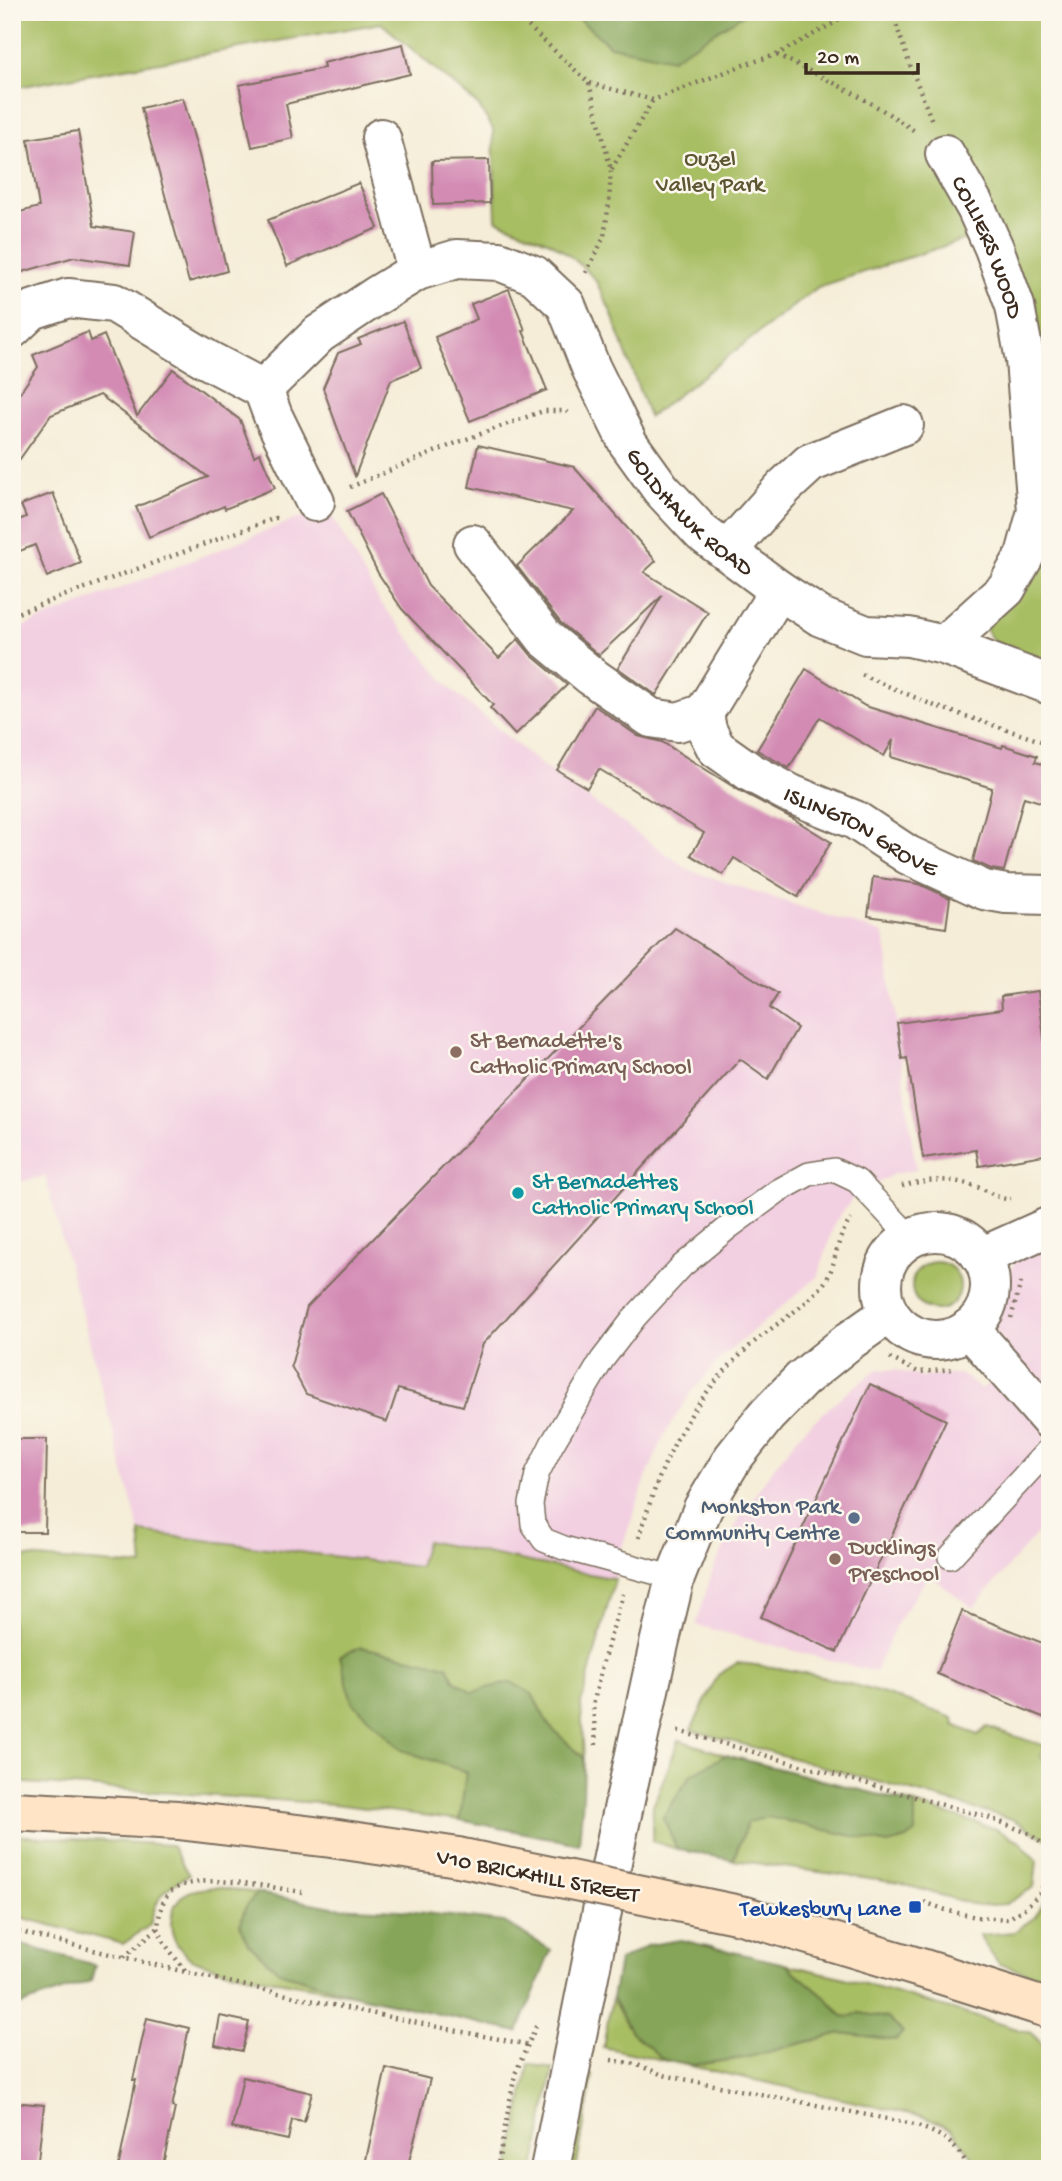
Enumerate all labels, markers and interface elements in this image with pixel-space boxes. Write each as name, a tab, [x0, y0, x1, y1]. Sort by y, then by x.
scale bar	[806, 32, 918, 76]
text: 20 m	[817, 47, 859, 72]
park label: Ouzel Valley Park	[655, 147, 767, 200]
street label: COLLIERS WOOD	[943, 172, 1027, 322]
street label: GOLDHAWK ROAD	[619, 444, 758, 584]
street label: ISLINGTON GROVE	[778, 782, 943, 885]
place label: St Bernadette's Catholic Primary School	[470, 1029, 692, 1082]
marker: St Bernadette's Catholic Primary School	[448, 1044, 464, 1060]
place label: St Bernadettes Catholic Primary School	[532, 1170, 754, 1223]
marker: St Bernadettes Catholic Primary School	[510, 1185, 526, 1201]
place label: Monkston Park Community Centre	[665, 1495, 843, 1548]
marker: Monkston Park Community Centre	[846, 1510, 862, 1526]
place label: Ducklings Preschool	[847, 1536, 939, 1589]
marker: Ducklings Preschool	[827, 1551, 843, 1567]
street label: V10 BRICKHILL STREET	[433, 1844, 642, 1910]
place label: Tewkesbury Lane	[738, 1897, 902, 1924]
marker: Tewkesbury Lane	[907, 1899, 923, 1915]

